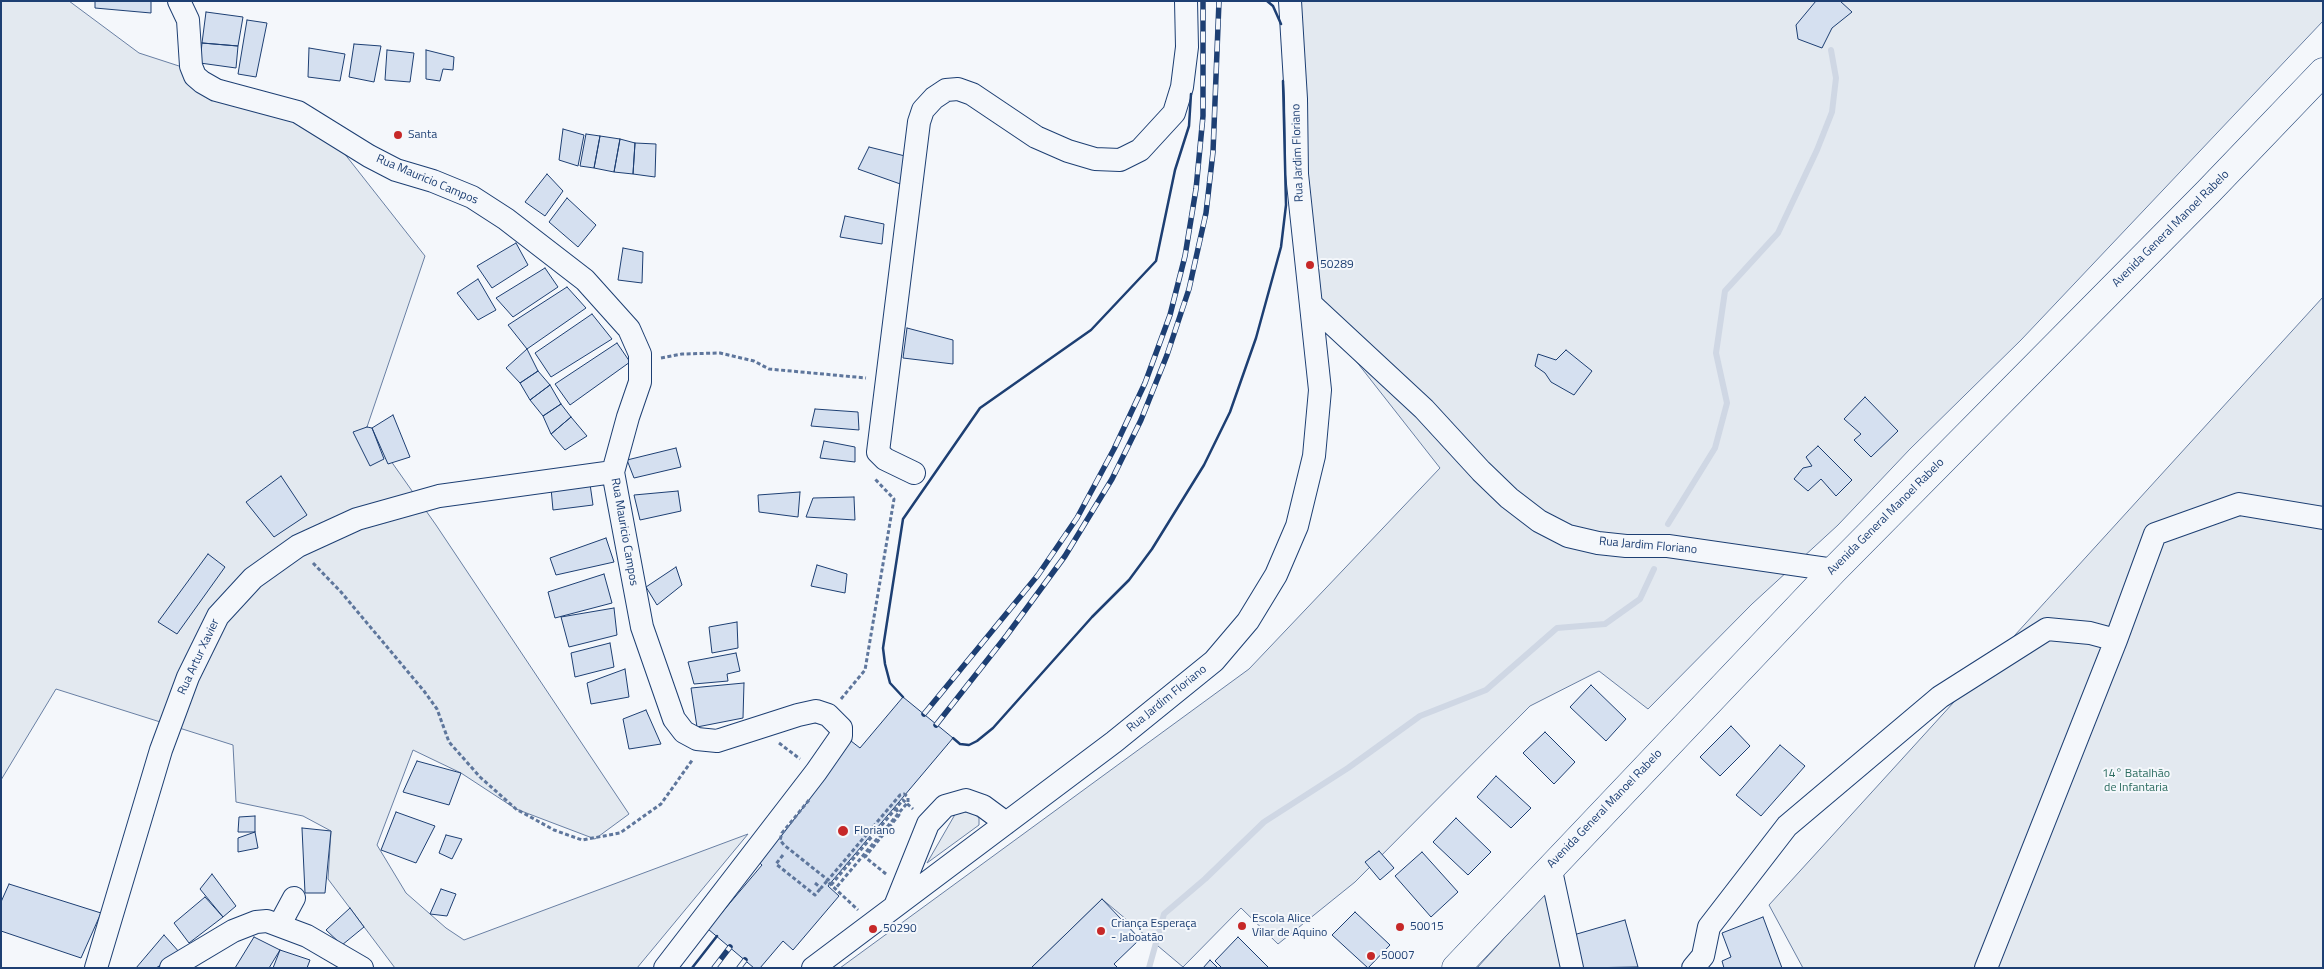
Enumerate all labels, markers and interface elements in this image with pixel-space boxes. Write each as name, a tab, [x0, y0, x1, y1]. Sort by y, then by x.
street label: Rua Jardim Floriano	[1289, 104, 1307, 202]
place label: Santa	[408, 128, 437, 142]
marker: Santa	[392, 129, 404, 141]
street label: Rua Mauricio Campos	[374, 152, 480, 208]
street label: Avenida General Manoel Rabelo	[2110, 168, 2232, 290]
place label: 50289	[1320, 258, 1354, 272]
marker: 50289	[1304, 259, 1316, 271]
street label: Avenida General Manoel Rabelo	[1825, 456, 1947, 578]
street label: Rua Mauricio Campos	[607, 477, 641, 587]
street label: Rua Jardim Floriano	[1598, 535, 1698, 557]
street label: Rua Artur Xavier	[175, 617, 223, 697]
street label: Rua Jardim Floriano	[1124, 662, 1210, 736]
street label: Avenida General Manoel Rabelo	[1544, 747, 1666, 871]
park label: 14° Batalhão de Infantaria	[2102, 767, 2170, 795]
marker: Floriano	[836, 824, 850, 838]
place label: Floriano	[854, 824, 895, 838]
place label: Escola Alice Vilar de Aquino	[1252, 912, 1327, 940]
place label: Criança Esperaça - Jaboatão	[1111, 917, 1197, 945]
marker: Escola Alice Vilar de Aquino	[1236, 920, 1248, 932]
place label: 50015	[1410, 920, 1444, 934]
marker: 50015	[1394, 921, 1406, 933]
place label: 50290	[883, 922, 917, 936]
marker: 50290	[867, 923, 879, 935]
marker: Criança Esperaça - Jaboatão	[1095, 925, 1107, 937]
place label: 50007	[1381, 949, 1415, 963]
marker: 50007	[1365, 950, 1377, 962]

